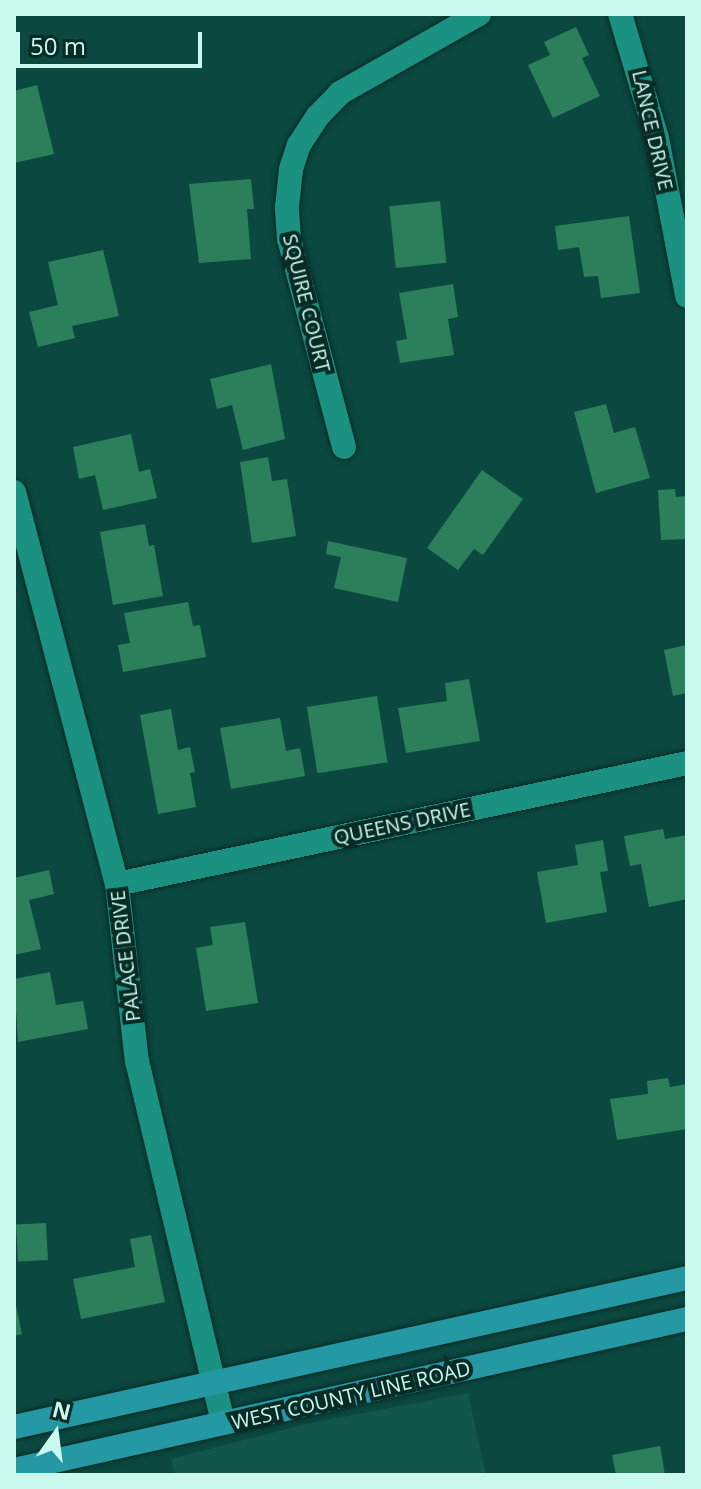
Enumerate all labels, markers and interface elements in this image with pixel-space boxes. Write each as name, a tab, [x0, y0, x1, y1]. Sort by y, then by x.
scale bar	[20, 16, 206, 66]
text: 50 m	[30, 29, 86, 62]
street label: LANCE DRIVE	[628, 68, 678, 192]
street label: SQUIRE COURT	[278, 231, 336, 375]
street label: QUEENS DRIVE	[331, 797, 473, 849]
street label: PALACE DRIVE	[105, 889, 145, 1023]
street label: WEST COUNTY LINE ROAD	[229, 1356, 473, 1434]
north arrow	[16, 1393, 96, 1473]
text: N	[49, 1393, 74, 1426]

